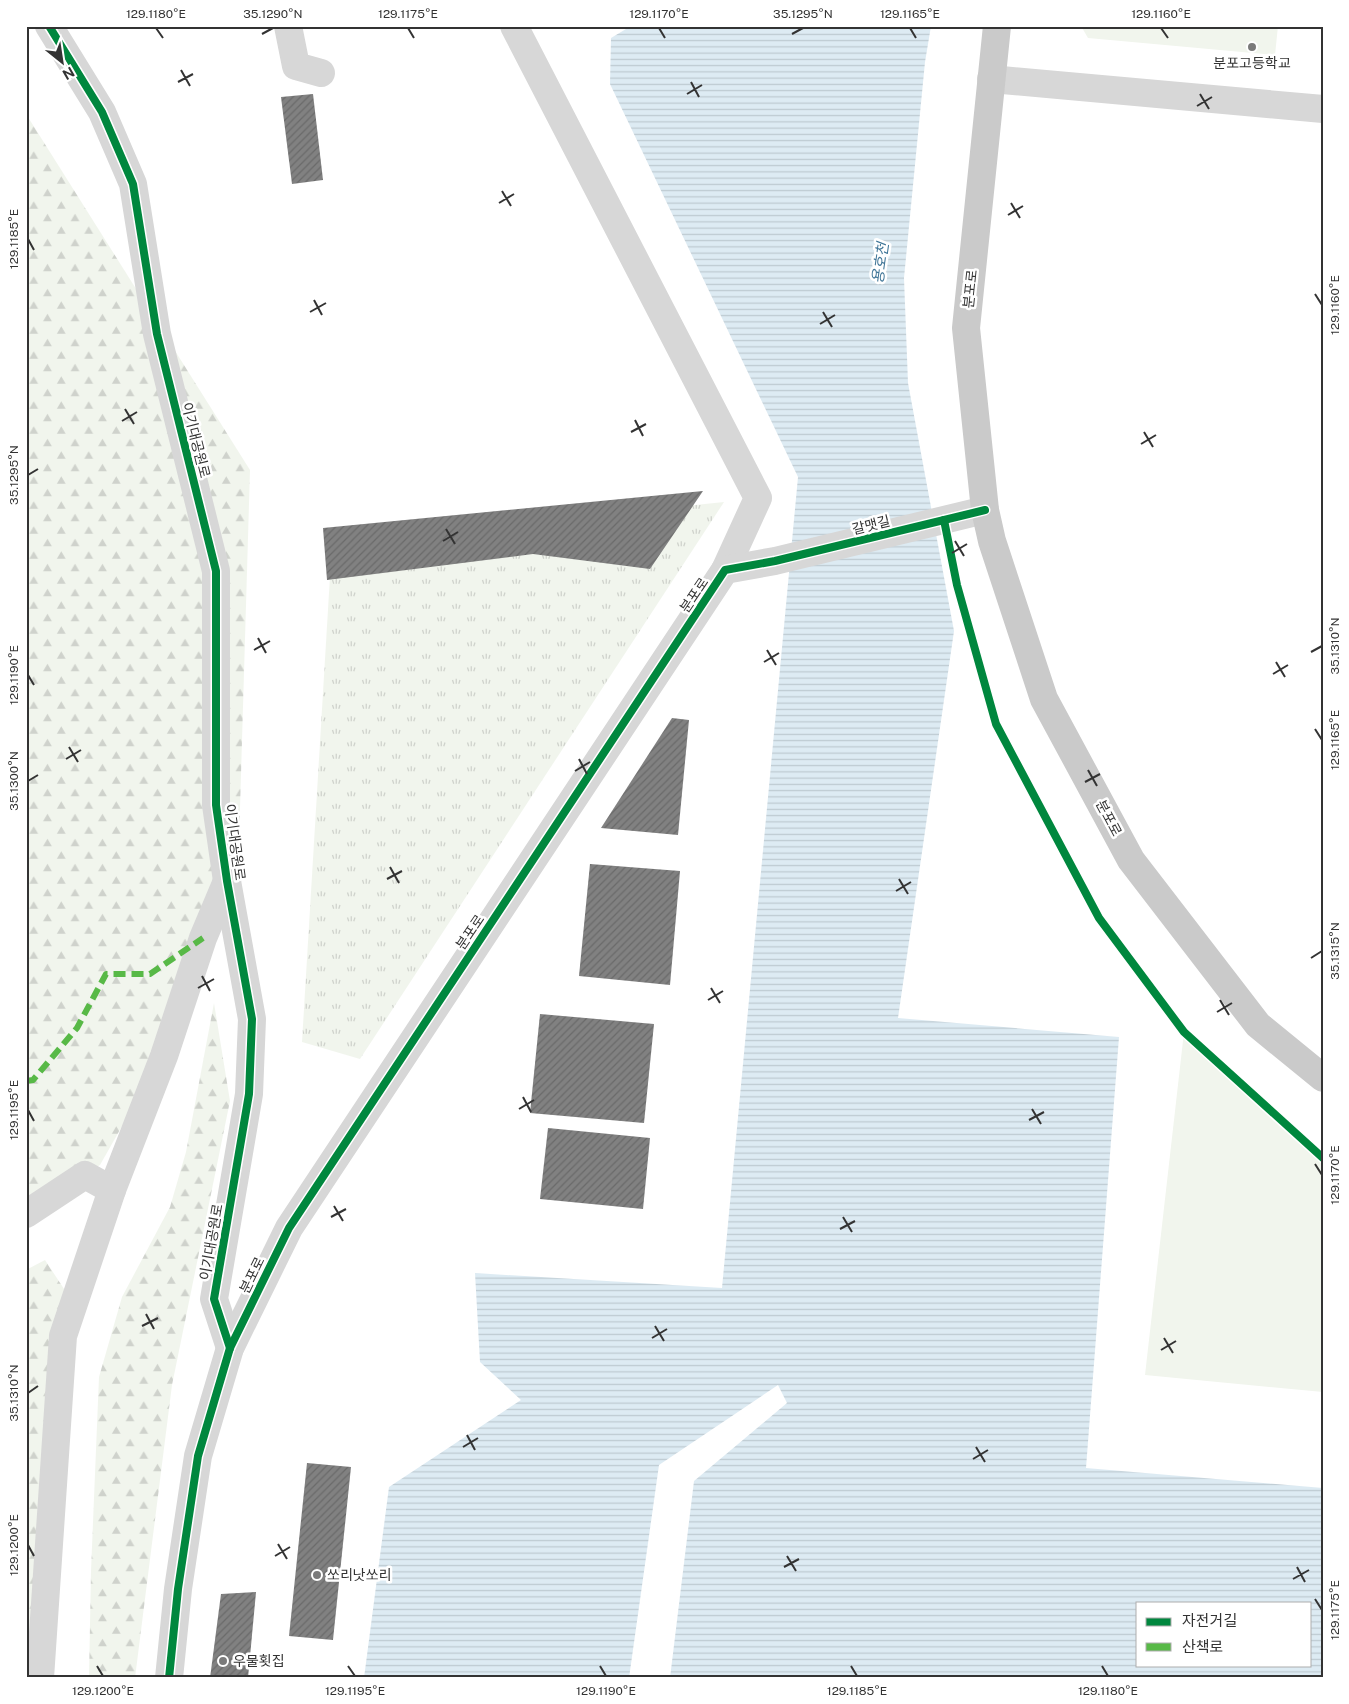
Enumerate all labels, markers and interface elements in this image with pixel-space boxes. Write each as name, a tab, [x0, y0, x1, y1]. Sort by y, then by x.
text: 129.1180°E	[126, 7, 186, 21]
text: 35.1290°N	[243, 7, 303, 21]
text: 129.1175°E	[378, 7, 438, 21]
text: 129.1170°E	[629, 7, 689, 21]
text: 35.1295°N	[773, 7, 833, 21]
text: 129.1165°E	[880, 7, 940, 21]
text: 129.1160°E	[1131, 7, 1191, 21]
north arrow	[38, 38, 88, 88]
marker: 분포고등학교	[1246, 41, 1258, 53]
place label: 분포고등학교	[1213, 55, 1291, 71]
text: N	[60, 64, 77, 83]
text: 129.1185°E	[7, 209, 21, 269]
water label: 용호천	[869, 239, 892, 285]
street label: 분포로	[960, 269, 980, 309]
text: 129.1160°E	[1328, 275, 1342, 335]
street label: 이기대공원로	[179, 401, 213, 480]
text: 35.1295°N	[7, 445, 21, 505]
street label: 갈맷길	[850, 513, 892, 537]
street label: 분포로	[677, 574, 712, 615]
text: 35.1310°N	[1328, 617, 1342, 675]
text: 129.1190°E	[7, 645, 21, 705]
text: 129.1165°E	[1328, 710, 1342, 770]
text: 35.1300°N	[7, 751, 21, 811]
street label: 분포로	[1093, 797, 1125, 839]
street label: 이기대공원로	[222, 803, 248, 881]
street label: 분포로	[453, 911, 488, 952]
text: 35.1315°N	[1328, 922, 1342, 980]
text: 129.1195°E	[7, 1080, 21, 1140]
text: 129.1170°E	[1328, 1145, 1342, 1205]
street label: 이기대공원로	[196, 1202, 226, 1281]
street label: 분포로	[236, 1254, 268, 1296]
text: 35.1310°N	[7, 1364, 21, 1422]
text: 129.1200°E	[7, 1514, 21, 1576]
place label: 쏘리낫쏘리	[327, 1567, 391, 1583]
marker: 쏘리낫쏘리	[311, 1569, 323, 1581]
text: 129.1175°E	[1328, 1580, 1342, 1640]
legend	[1136, 1602, 1312, 1666]
text: 자전거길	[1182, 1612, 1237, 1629]
text: 산책로	[1182, 1638, 1223, 1655]
place label: 우물횟집	[233, 1653, 285, 1669]
marker: 우물횟집	[217, 1655, 229, 1667]
text: 129.1200°E	[72, 1684, 134, 1698]
text: 129.1195°E	[325, 1684, 385, 1698]
text: 129.1190°E	[576, 1684, 636, 1698]
text: 129.1185°E	[827, 1684, 887, 1698]
text: 129.1180°E	[1078, 1684, 1138, 1698]

